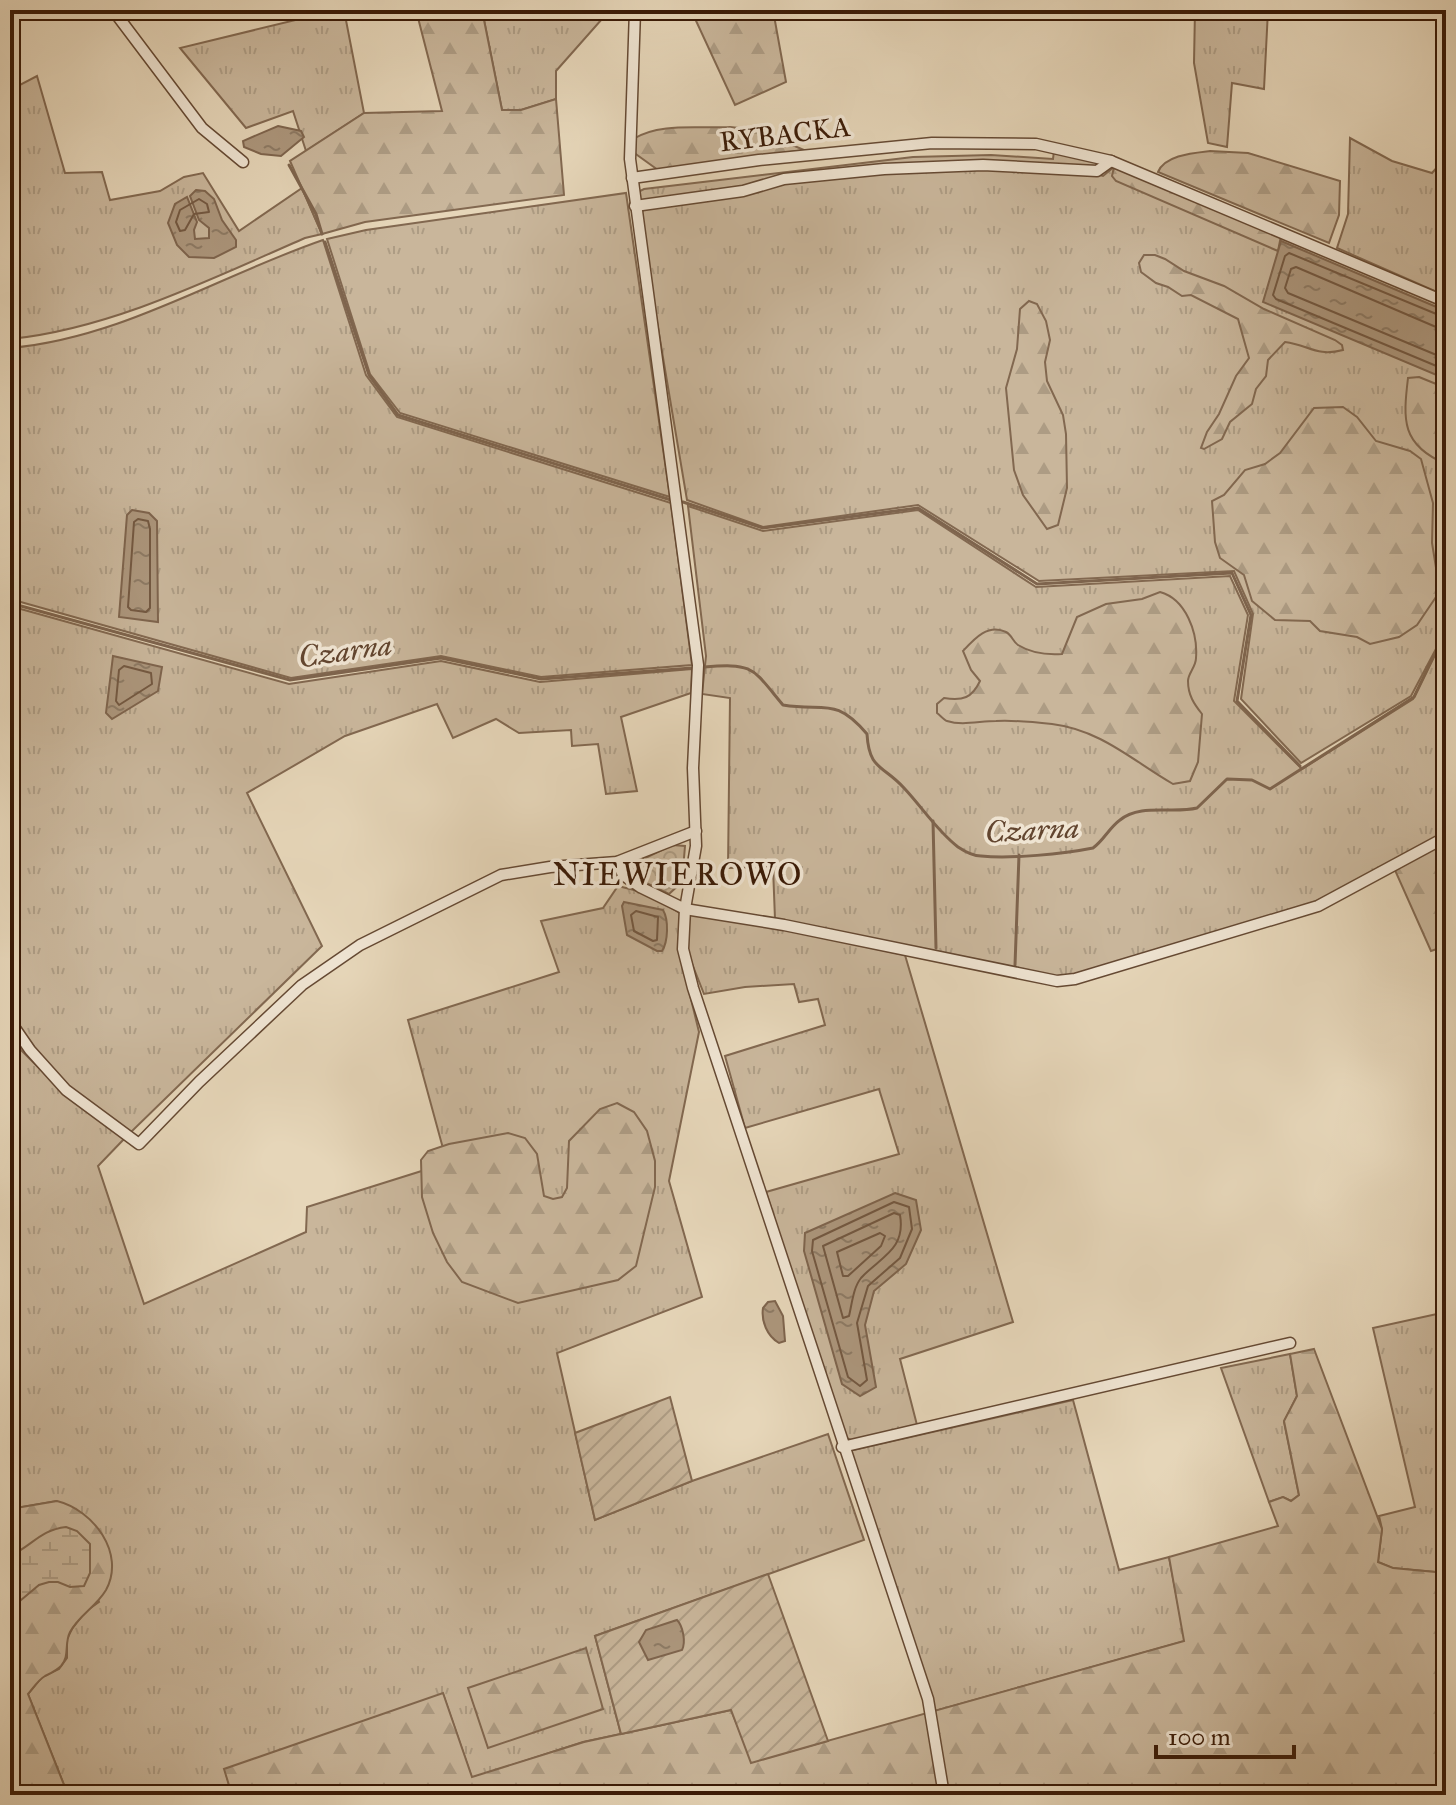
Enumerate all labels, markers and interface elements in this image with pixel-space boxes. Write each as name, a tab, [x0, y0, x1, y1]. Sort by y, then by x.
street label: RYBACKA	[717, 109, 853, 159]
water label: Czarna	[296, 627, 394, 675]
water label: Czarna	[984, 810, 1080, 850]
district label: NIEWIEROWO	[553, 855, 803, 894]
scale bar	[1156, 1709, 1294, 1759]
text: 100 m	[1168, 1722, 1231, 1752]

